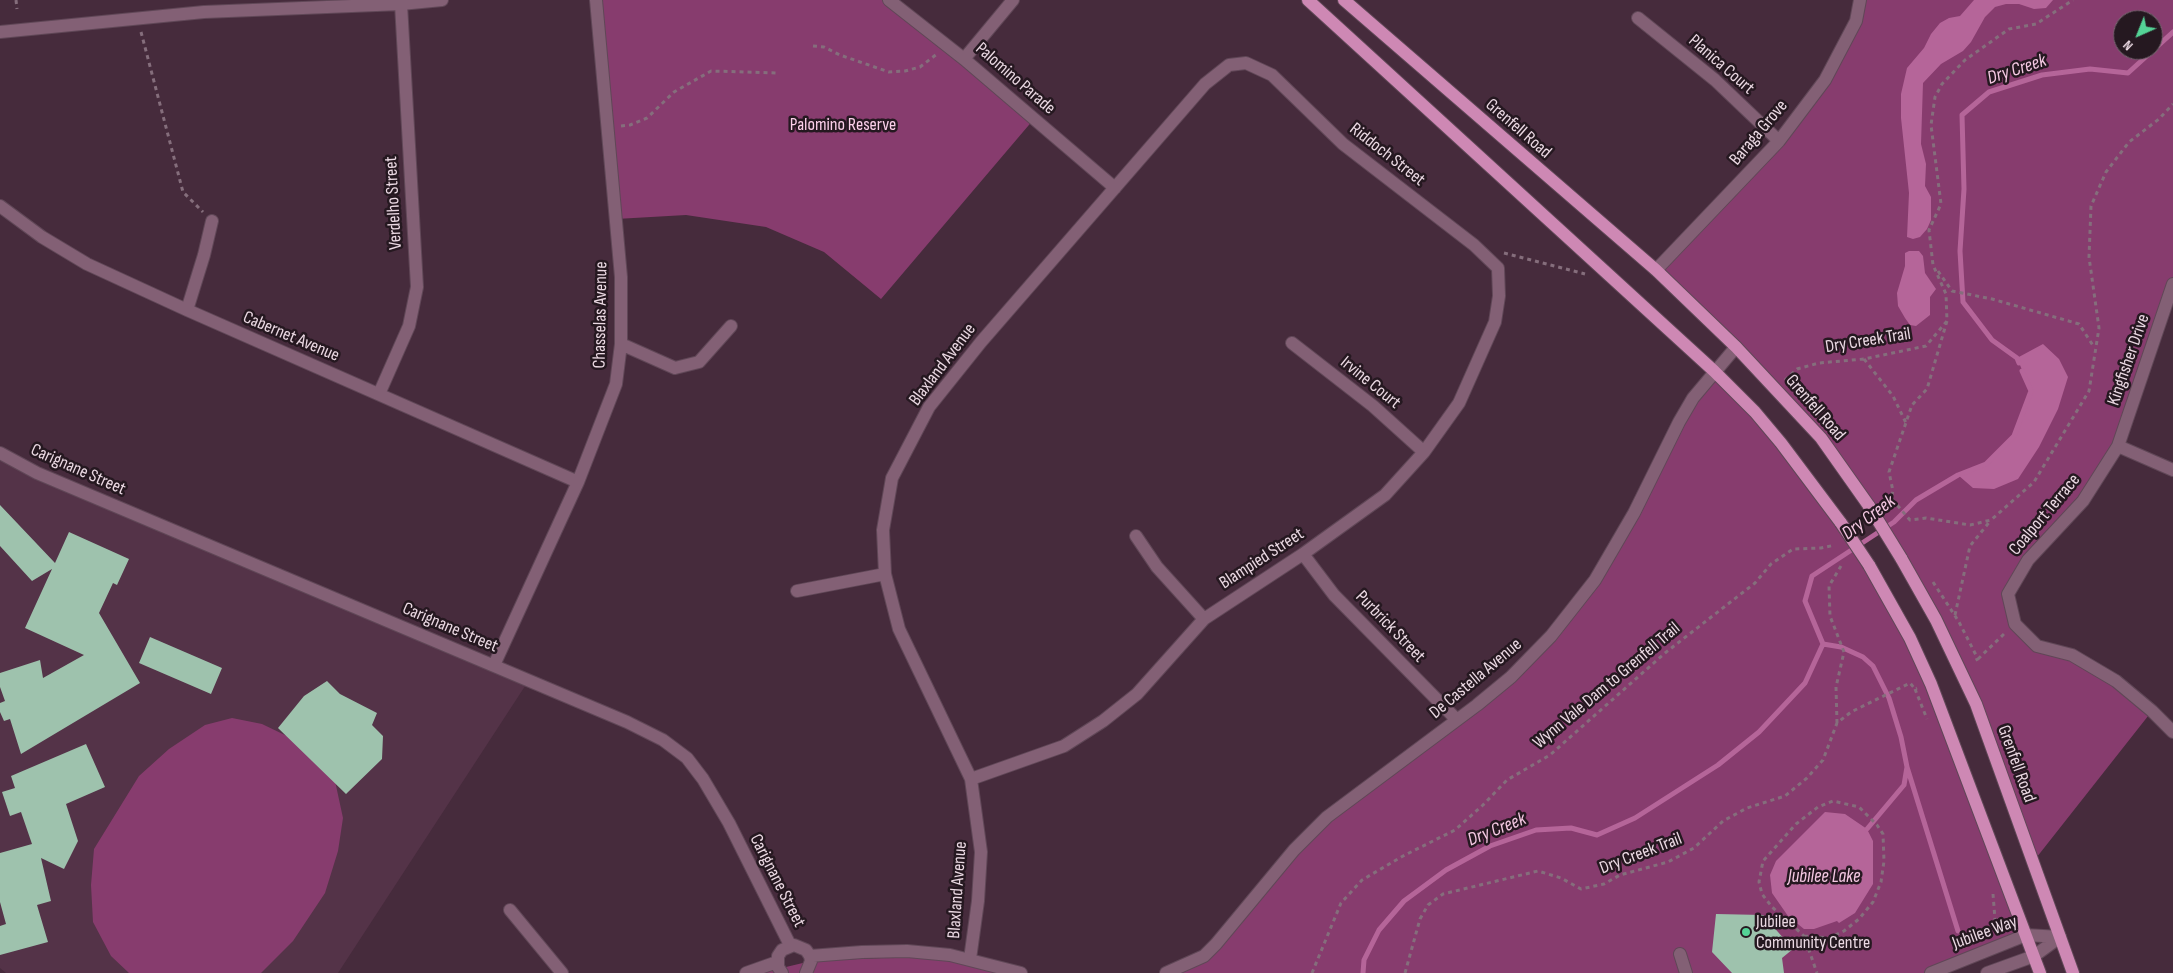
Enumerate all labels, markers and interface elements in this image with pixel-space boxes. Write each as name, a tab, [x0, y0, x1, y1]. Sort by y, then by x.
north arrow	[2113, 10, 2163, 60]
street label: Planica Court	[1684, 31, 1758, 99]
text: N	[2119, 37, 2137, 54]
street label: Palomino Parade	[971, 38, 1059, 120]
water label: Dry Creek	[1985, 50, 2049, 90]
street label: Grenfell Road	[1481, 94, 1555, 164]
street label: Baraga Grove	[1725, 96, 1793, 170]
park label: Palomino Reserve	[790, 114, 896, 136]
street label: Riddoch Street	[1345, 119, 1429, 191]
street label: Verdelho Street	[381, 156, 407, 250]
street label: Chasselas Avenue	[589, 261, 613, 369]
street label: Cabernet Avenue	[240, 307, 342, 367]
street label: Kingfisher Drive	[2103, 312, 2155, 408]
street label: Blaxland Avenue	[905, 320, 981, 410]
street label: Dry Creek Trail	[1824, 324, 1912, 358]
street label: Irvine Court	[1335, 352, 1405, 414]
street label: Grenfell Road	[1780, 371, 1850, 445]
street label: Carignane Street	[27, 439, 129, 501]
street label: Coalport Terrace	[2005, 470, 2085, 560]
water label: Dry Creek	[1838, 491, 1900, 545]
street label: Blampied Street	[1216, 524, 1308, 594]
street label: Purbrick Street	[1351, 587, 1429, 667]
street label: Carignane Street	[399, 598, 501, 658]
street label: Wynn Vale Dam to Grenfell Trail	[1529, 618, 1685, 754]
street label: De Castella Avenue	[1425, 634, 1527, 724]
street label: Grenfell Road	[1992, 723, 2040, 805]
water label: Dry Creek	[1465, 808, 1529, 852]
street label: Dry Creek Trail	[1597, 828, 1685, 880]
street label: Carignane Street	[744, 831, 810, 931]
street label: Blaxland Avenue	[944, 841, 972, 939]
water label: Jubilee Lake	[1788, 866, 1860, 888]
place label: Jubilee Community Centre	[1756, 911, 1870, 954]
street label: Jubilee Way	[1949, 911, 2021, 955]
marker: Jubilee Community Centre	[1740, 926, 1752, 938]

